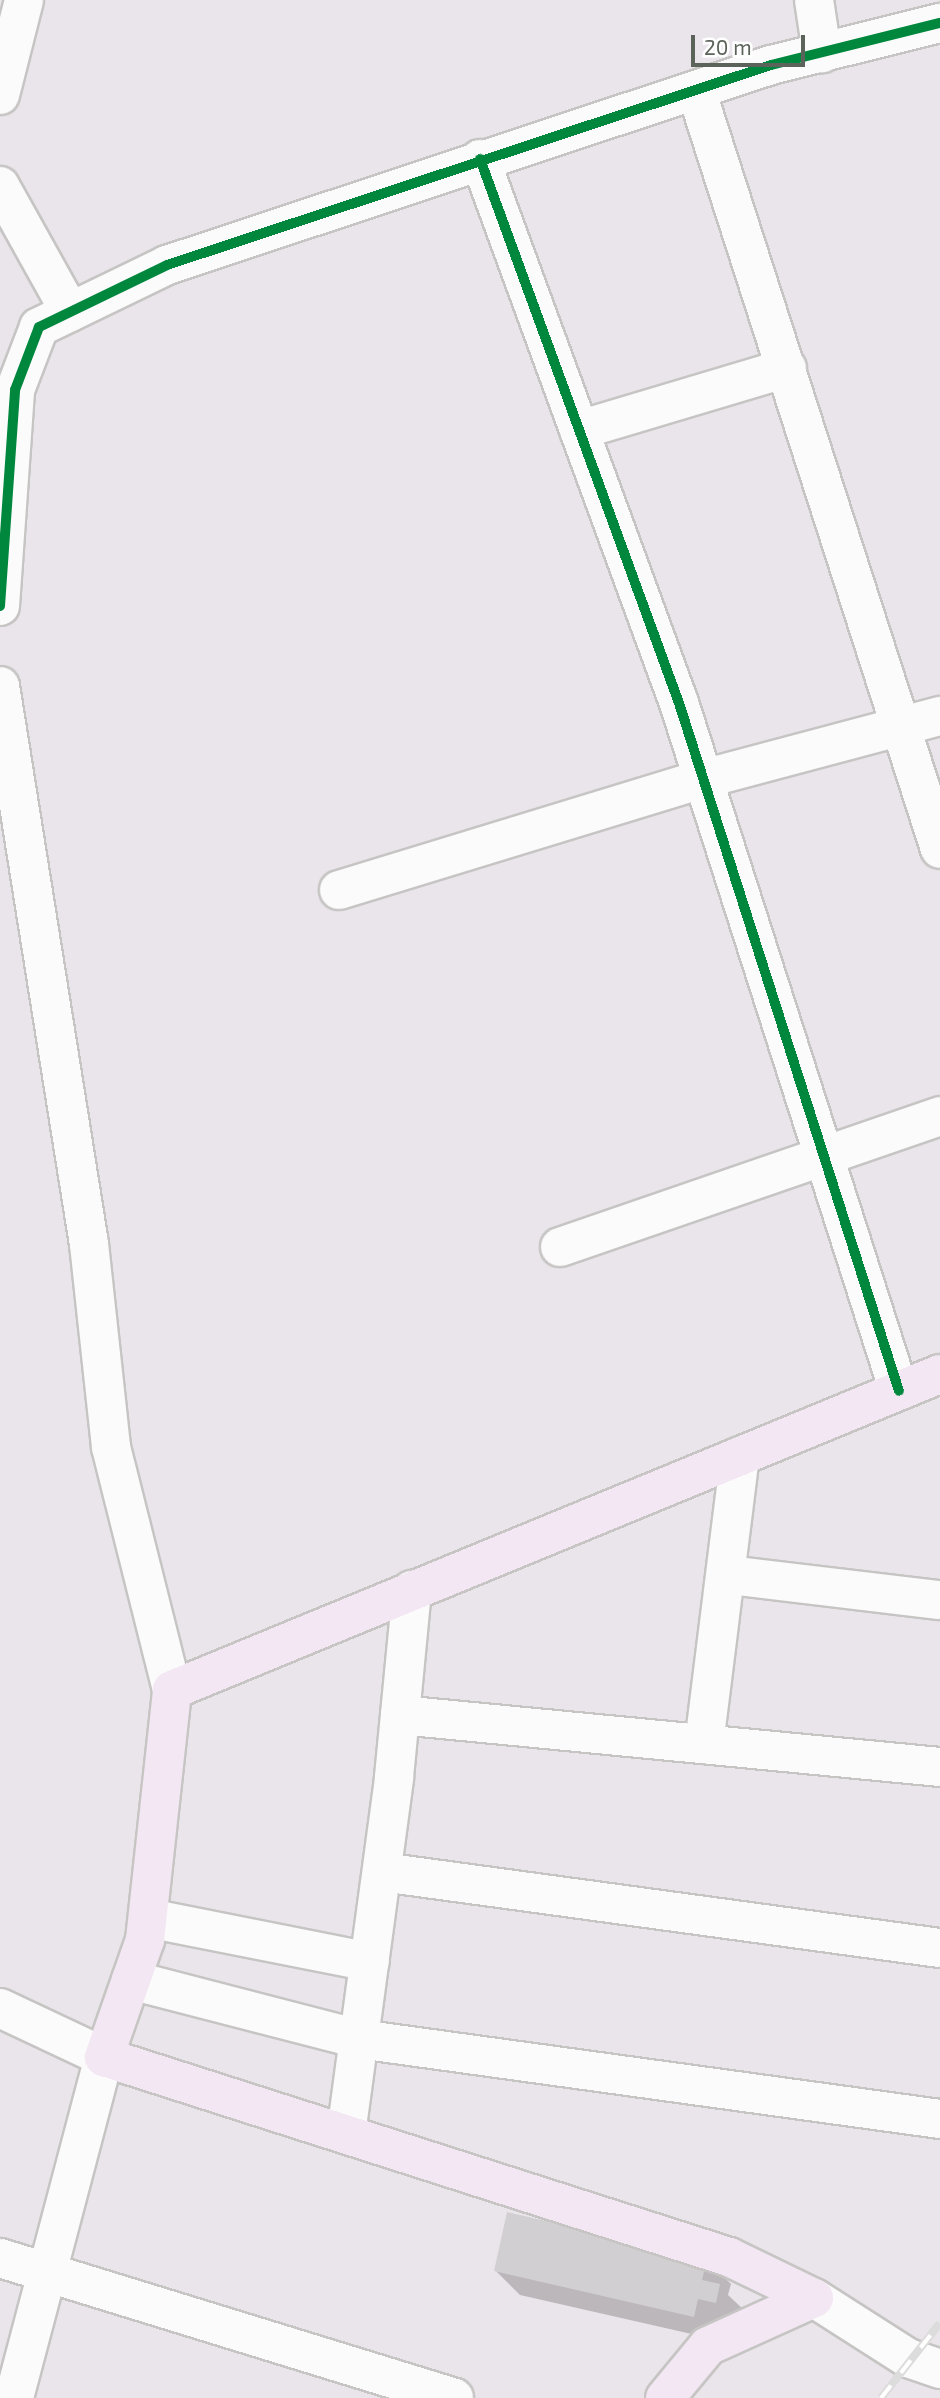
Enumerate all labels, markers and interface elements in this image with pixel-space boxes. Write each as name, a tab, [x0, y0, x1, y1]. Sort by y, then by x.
scale bar	[695, 21, 809, 65]
text: 20 m	[704, 34, 752, 59]

